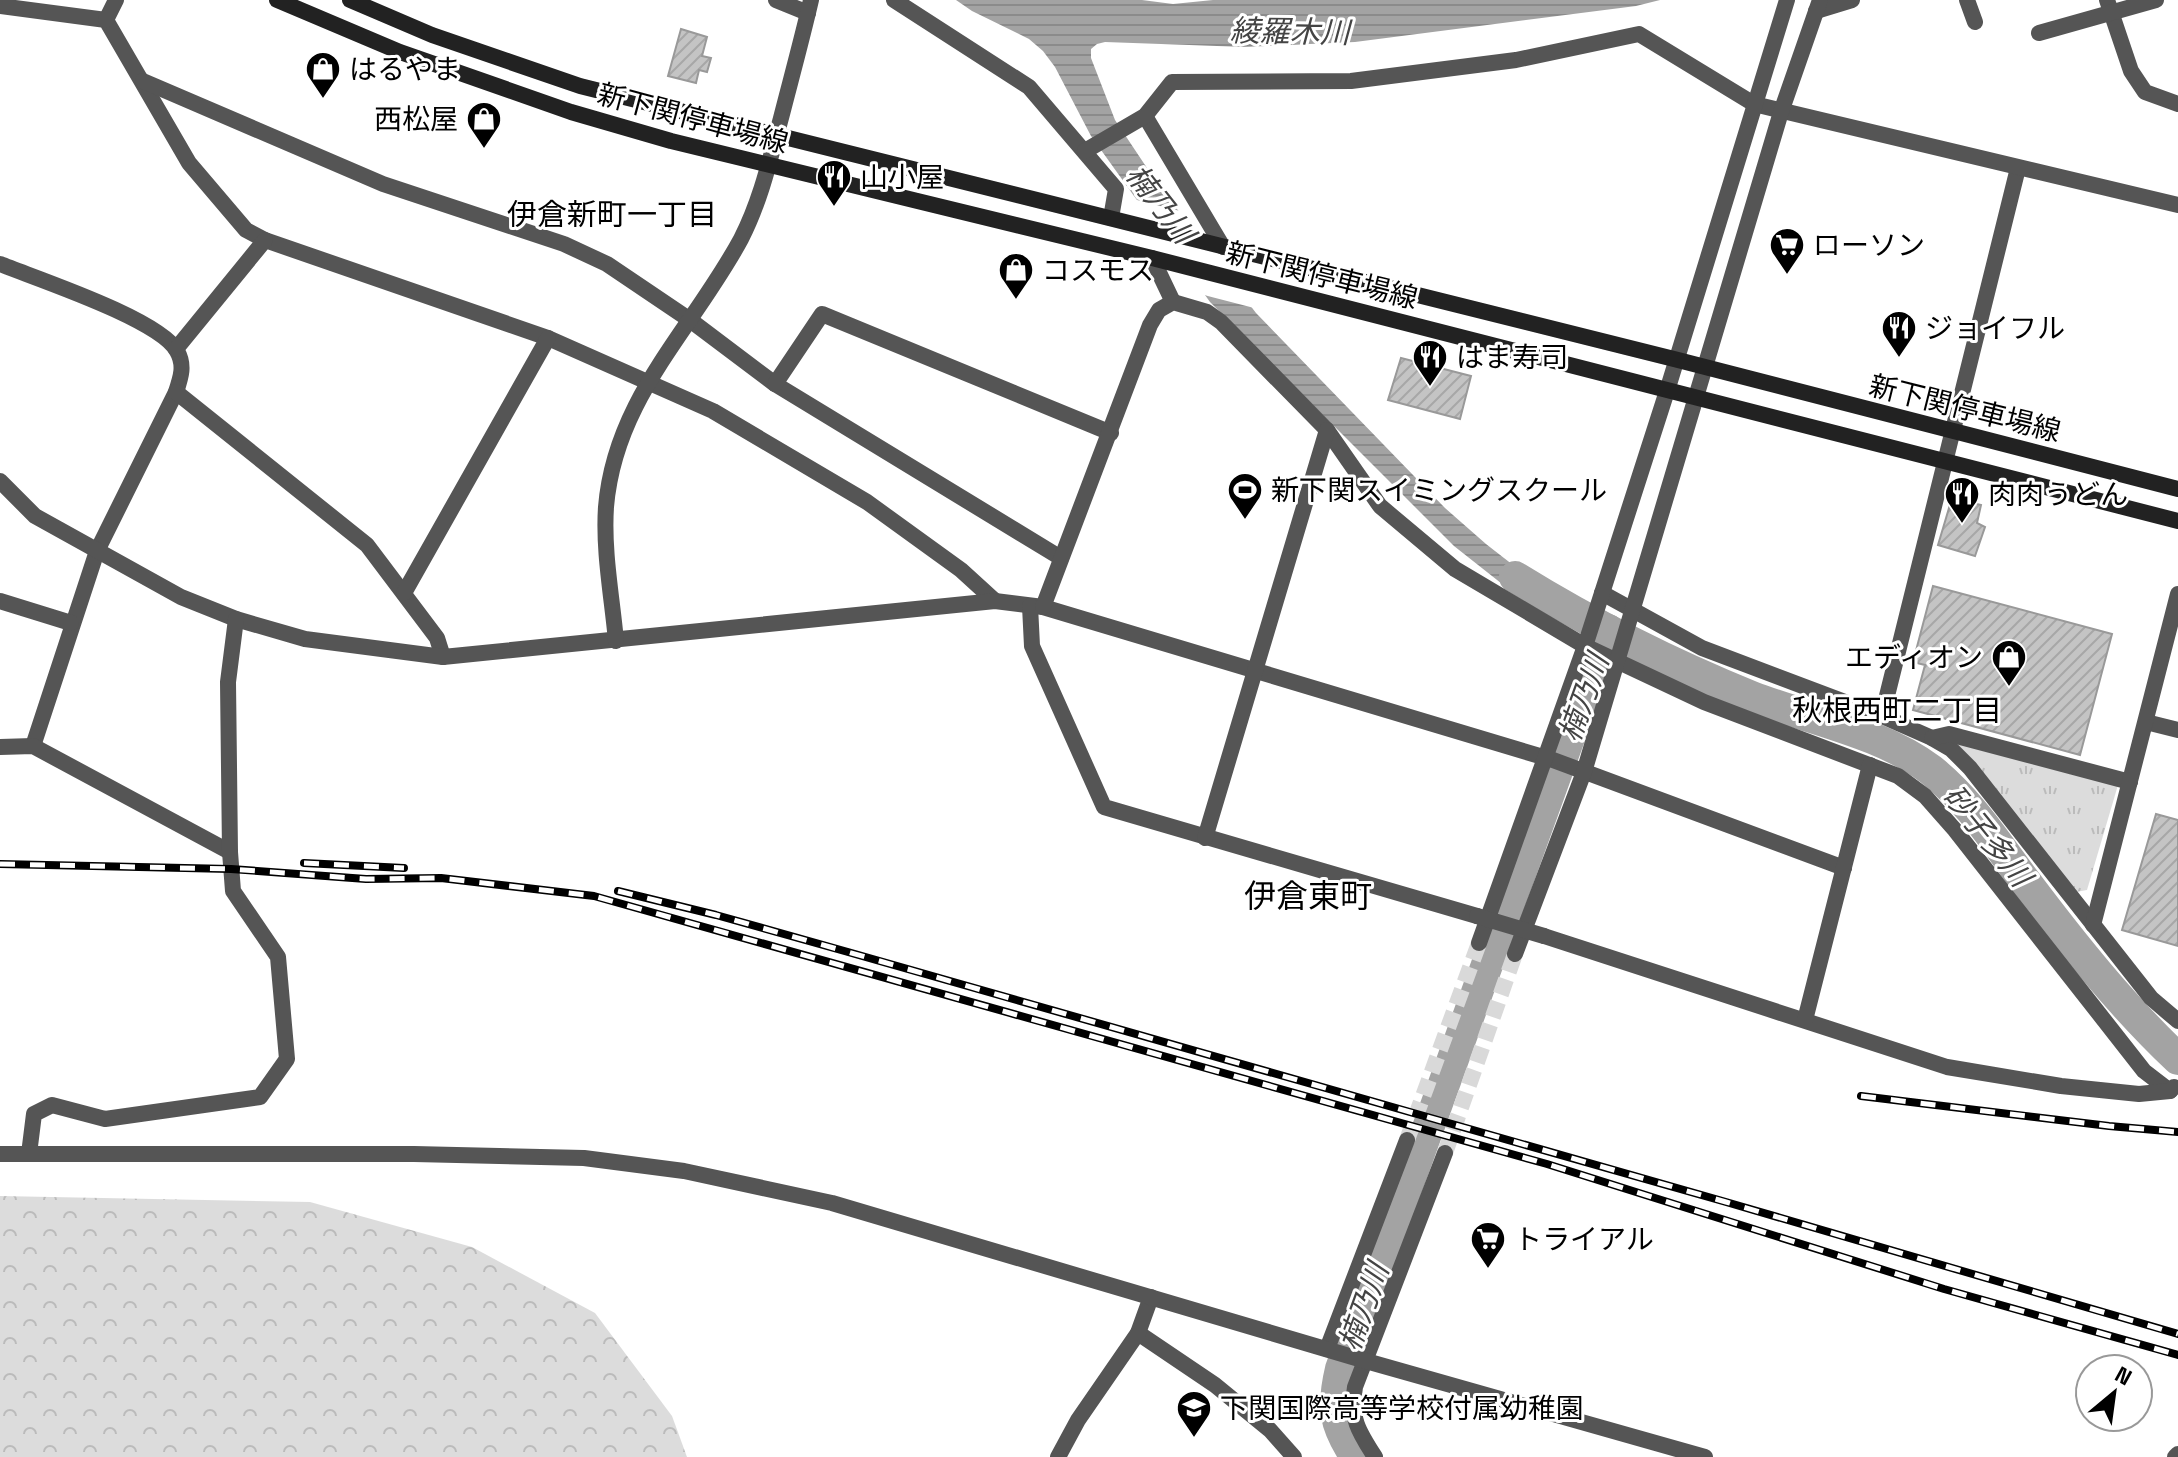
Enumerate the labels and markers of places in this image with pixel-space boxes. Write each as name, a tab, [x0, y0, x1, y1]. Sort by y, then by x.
shop icon: はるやま	[304, 50, 342, 100]
place label: はるやま	[349, 51, 461, 87]
shop icon: 西松屋	[465, 100, 503, 150]
place label: 西松屋	[374, 101, 458, 137]
restaurant icon: 山小屋	[815, 158, 853, 208]
place label: 山小屋	[860, 159, 944, 195]
supermarket icon: ローソン	[1768, 226, 1806, 276]
place label: ローソン	[1813, 227, 1925, 263]
shop icon: コスモス	[997, 251, 1035, 301]
place label: コスモス	[1042, 252, 1154, 288]
restaurant icon: ジョイフル	[1880, 309, 1918, 359]
place label: ジョイフル	[1925, 310, 2065, 346]
restaurant icon: はま寿司	[1411, 338, 1449, 388]
place label: はま寿司	[1456, 339, 1568, 375]
sports icon: 新下関スイミングスクール	[1226, 471, 1264, 521]
place label: 新下関スイミングスクール	[1271, 472, 1607, 508]
restaurant icon: 肉肉うどん	[1943, 475, 1981, 525]
place label: 肉肉うどん	[1988, 476, 2128, 512]
shop icon: エディオン	[1990, 638, 2028, 688]
place label: エディオン	[1845, 639, 1983, 675]
supermarket icon: トライアル	[1469, 1220, 1507, 1270]
place label: トライアル	[1514, 1221, 1654, 1257]
school or university icon: 下関国際高等学校付属幼稚園	[1175, 1389, 1213, 1439]
place label: 下関国際高等学校付属幼稚園	[1220, 1390, 1584, 1426]

